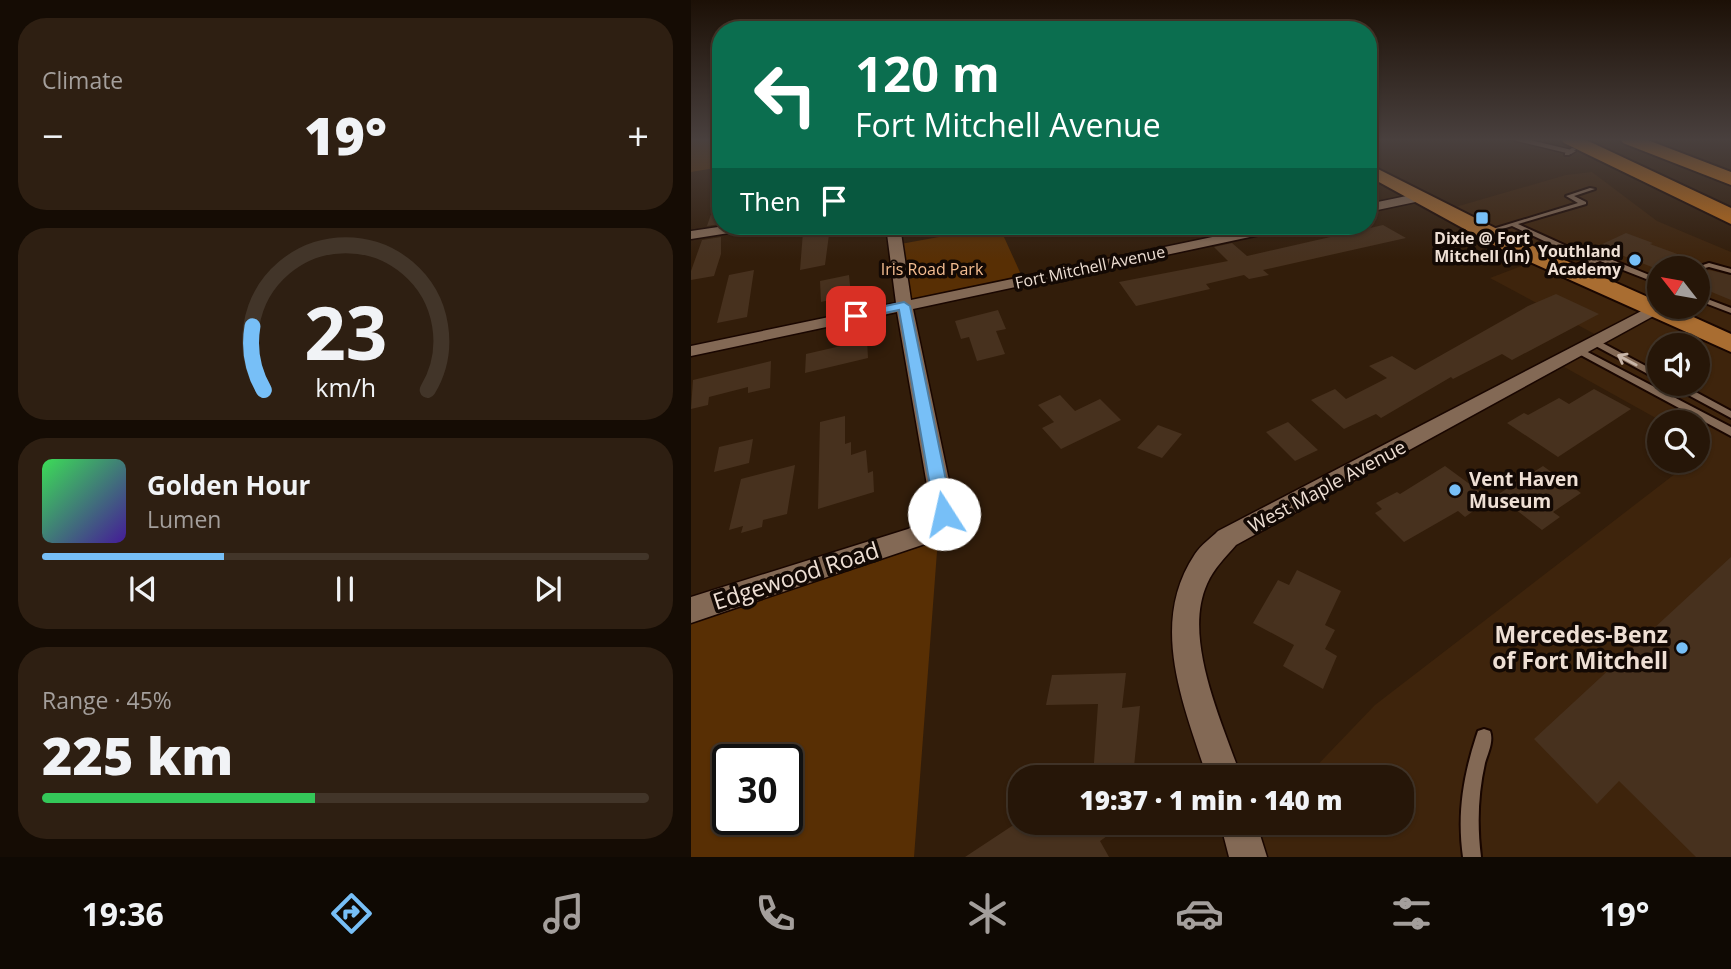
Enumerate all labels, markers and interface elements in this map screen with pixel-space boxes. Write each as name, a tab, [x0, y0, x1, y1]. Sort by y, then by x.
text: 120 m	[855, 40, 1000, 106]
icon: left	[740, 49, 831, 140]
text: Climate	[42, 64, 123, 96]
text: 19°	[304, 99, 387, 170]
text: Fort Mitchell Avenue	[855, 103, 1161, 146]
text: −	[42, 109, 64, 161]
text: +	[627, 109, 649, 161]
icon: arrive	[815, 182, 853, 220]
text: Then	[740, 183, 801, 219]
marker: Dixie @ Fort Mitchell (In)	[1474, 210, 1490, 226]
place label: Dixie @ Fort Mitchell (In)	[1434, 227, 1530, 267]
street label: Fort Mitchell Avenue	[1013, 240, 1167, 294]
place label: Youthland Academy	[1538, 240, 1622, 280]
marker: Youthland Academy	[1627, 252, 1643, 268]
north arrow	[1647, 256, 1709, 318]
map controls	[1647, 256, 1710, 473]
park label: Iris Road Park	[881, 258, 984, 280]
text: 23	[304, 282, 387, 381]
pin	[826, 286, 886, 346]
icon: arrive	[837, 297, 875, 335]
button: sound	[1647, 333, 1710, 396]
one-way arrow	[1617, 352, 1638, 366]
text: km/h	[315, 369, 376, 403]
button: search	[1647, 410, 1710, 473]
street label: West Maple Avenue	[1244, 433, 1410, 539]
place label: Vent Haven Museum	[1469, 466, 1579, 514]
text: Golden Hour	[147, 467, 310, 503]
position arrow	[907, 477, 981, 551]
marker: Vent Haven Museum	[1447, 482, 1463, 498]
text: Lumen	[147, 503, 221, 535]
street label: Edgewood Road	[709, 533, 883, 617]
icon: previous	[124, 570, 162, 608]
icon: pause	[326, 570, 364, 608]
icon: next	[529, 570, 567, 608]
place label: Mercedes-Benz of Fort Mitchell	[1492, 618, 1668, 676]
marker: Mercedes-Benz of Fort Mitchell	[1674, 640, 1690, 656]
text: Range · 45%	[42, 684, 172, 716]
text: 225 km	[42, 719, 233, 790]
speed limit sign: 30	[712, 744, 803, 835]
text: 19:37 · 1 min · 140 m	[1080, 782, 1342, 818]
icon: directions	[327, 889, 376, 938]
icon: music	[539, 889, 588, 938]
icon: phone	[751, 889, 800, 938]
icon: climate	[963, 889, 1012, 938]
icon: car	[1175, 889, 1224, 938]
icon: filters	[1387, 889, 1436, 938]
text: 19:36	[82, 892, 164, 935]
text: 19°	[1599, 892, 1649, 935]

